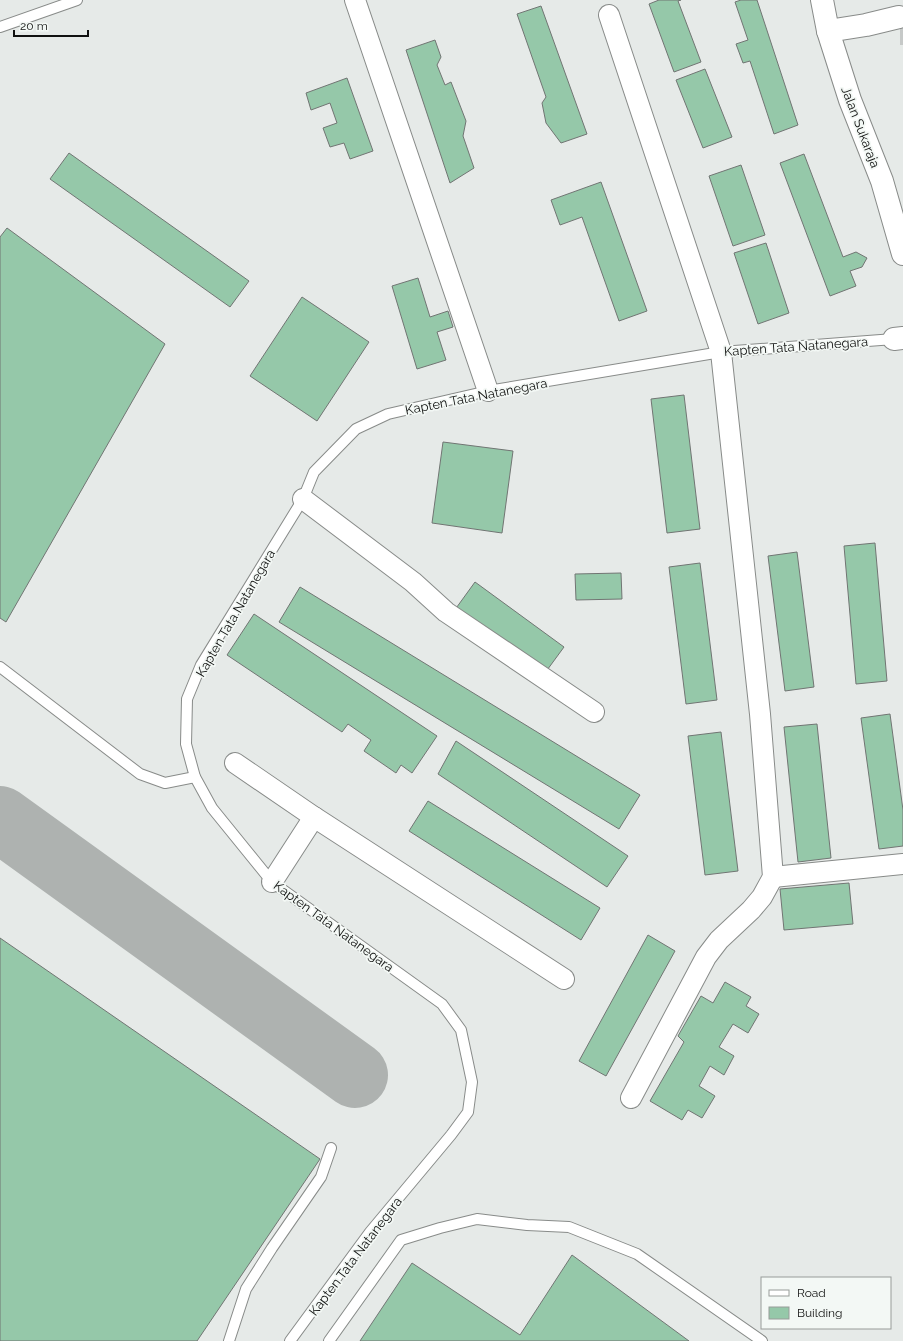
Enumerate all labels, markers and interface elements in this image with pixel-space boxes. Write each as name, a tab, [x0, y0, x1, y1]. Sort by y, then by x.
scale bar	[14, 12, 88, 38]
text: 20 m	[20, 19, 48, 33]
street label: Jalan Sukaraja	[838, 84, 883, 170]
street label: Kapten Tata Natanegara	[723, 334, 869, 359]
street label: Kapten Tata Natanegara	[404, 375, 548, 418]
street label: Kapten Tata Natanegara	[193, 547, 278, 680]
street label: Kapten Tata Natanegara	[271, 878, 397, 975]
street label: Kapten Tata Natanegara	[306, 1194, 405, 1319]
legend	[761, 1277, 891, 1329]
text: Road	[797, 1286, 826, 1300]
text: Building	[797, 1306, 843, 1320]

